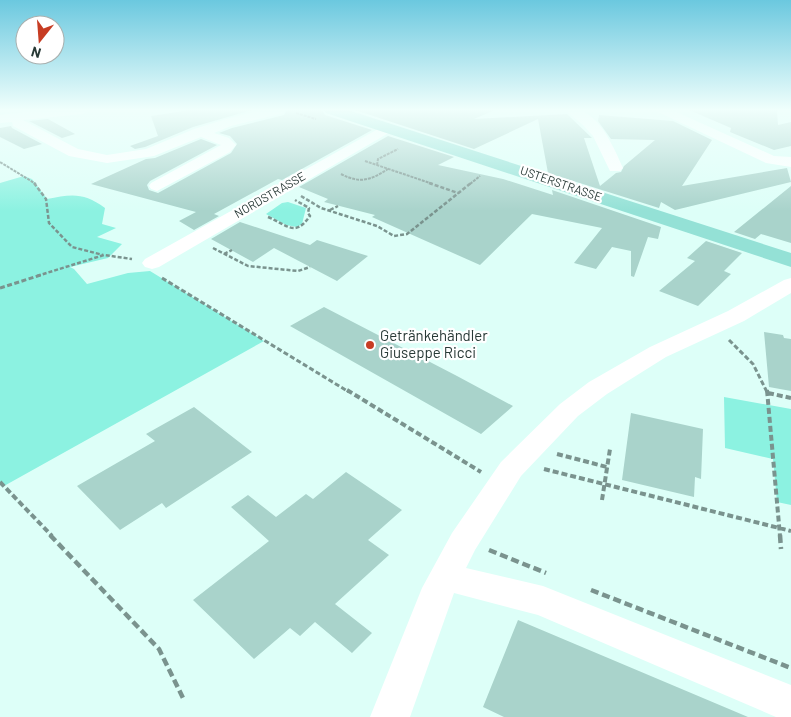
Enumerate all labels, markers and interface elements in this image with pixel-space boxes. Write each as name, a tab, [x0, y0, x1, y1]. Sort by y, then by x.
north arrow	[15, 15, 65, 65]
text: N	[29, 43, 43, 62]
street label: USTERSTRASSE	[519, 163, 604, 204]
street label: NORDSTRASSE	[231, 168, 308, 220]
place label: Getränkehändler Giuseppe Ricci	[380, 326, 488, 361]
marker: Getränkehändler Giuseppe Ricci	[364, 339, 376, 351]

